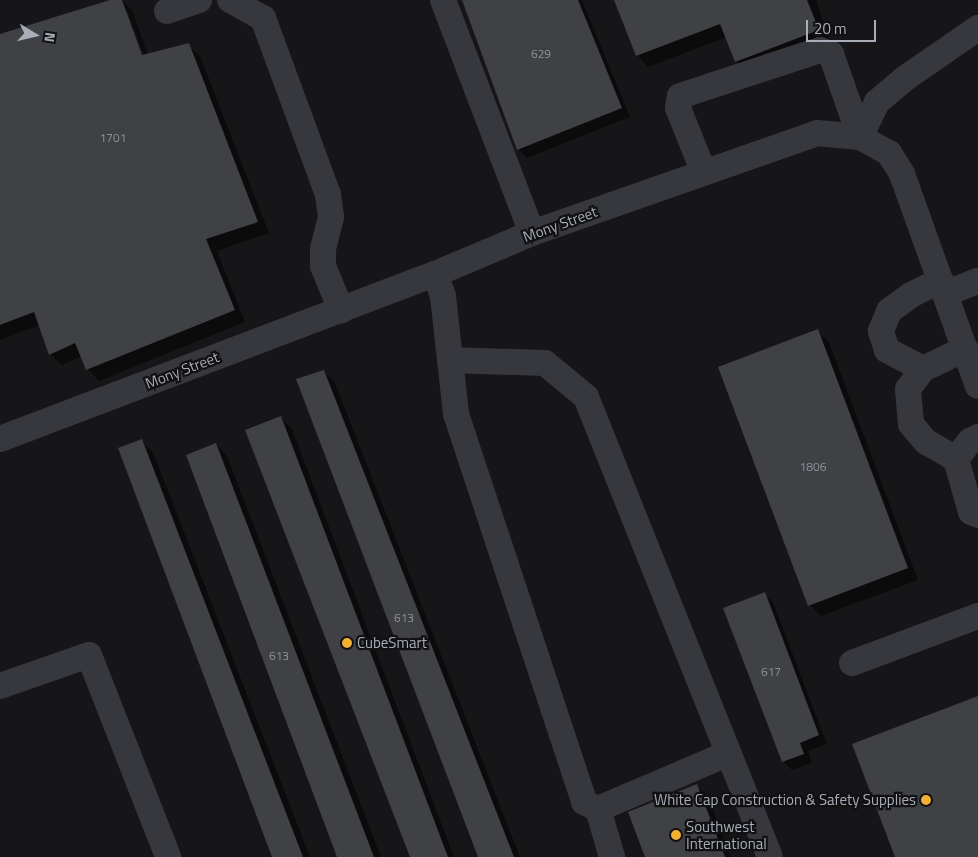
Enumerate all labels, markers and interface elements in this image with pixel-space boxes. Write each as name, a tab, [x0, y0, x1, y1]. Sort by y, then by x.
north arrow	[10, 10, 60, 60]
scale bar	[808, 10, 878, 42]
text: 20 m	[814, 17, 847, 40]
text: N	[39, 31, 61, 44]
house number: 629	[531, 47, 551, 61]
house number: 1701	[100, 131, 126, 145]
street label: Mony Street	[520, 202, 600, 246]
street label: Mony Street	[143, 348, 221, 392]
house number: 1806	[800, 460, 826, 474]
house number: 613	[394, 611, 414, 625]
place label: CubeSmart	[357, 634, 427, 652]
marker: CubeSmart	[341, 637, 353, 649]
house number: 613	[269, 649, 289, 663]
house number: 617	[761, 665, 781, 679]
place label: White Cap Construction & Safety Supplies	[654, 791, 916, 809]
marker: White Cap Construction & Safety Supplies	[920, 794, 932, 806]
place label: Southwest International	[686, 817, 767, 852]
marker: Southwest International	[670, 829, 682, 841]

